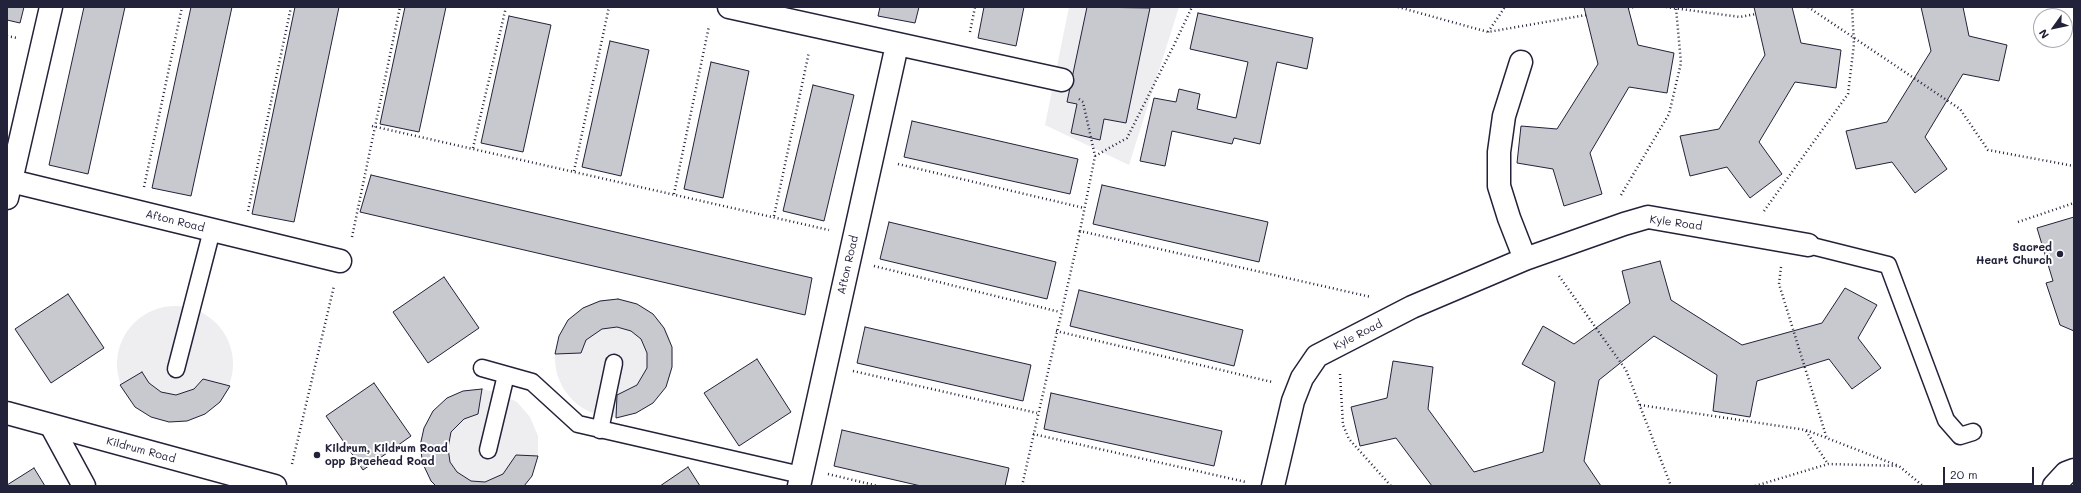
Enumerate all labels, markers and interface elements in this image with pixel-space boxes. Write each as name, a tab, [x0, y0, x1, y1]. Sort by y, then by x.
north arrow	[2033, 8, 2073, 48]
text: N	[2035, 27, 2052, 42]
street label: Afton Road	[144, 207, 206, 235]
street label: Kyle Road	[1649, 213, 1703, 233]
street label: Afton Road	[835, 234, 861, 296]
place label: Sacred Heart Church	[1976, 241, 2052, 267]
marker: Sacred Heart Church	[2055, 249, 2065, 259]
street label: Kyle Road	[1331, 317, 1385, 353]
street label: Kildrum Road	[105, 434, 177, 466]
place label: Kildrum, Kildrum Road opp Braehead Road	[325, 442, 448, 468]
marker: Kildrum, Kildrum Road opp Braehead Road	[312, 450, 322, 460]
scale bar	[1945, 459, 2036, 485]
text: 20 m	[1950, 466, 1978, 482]

